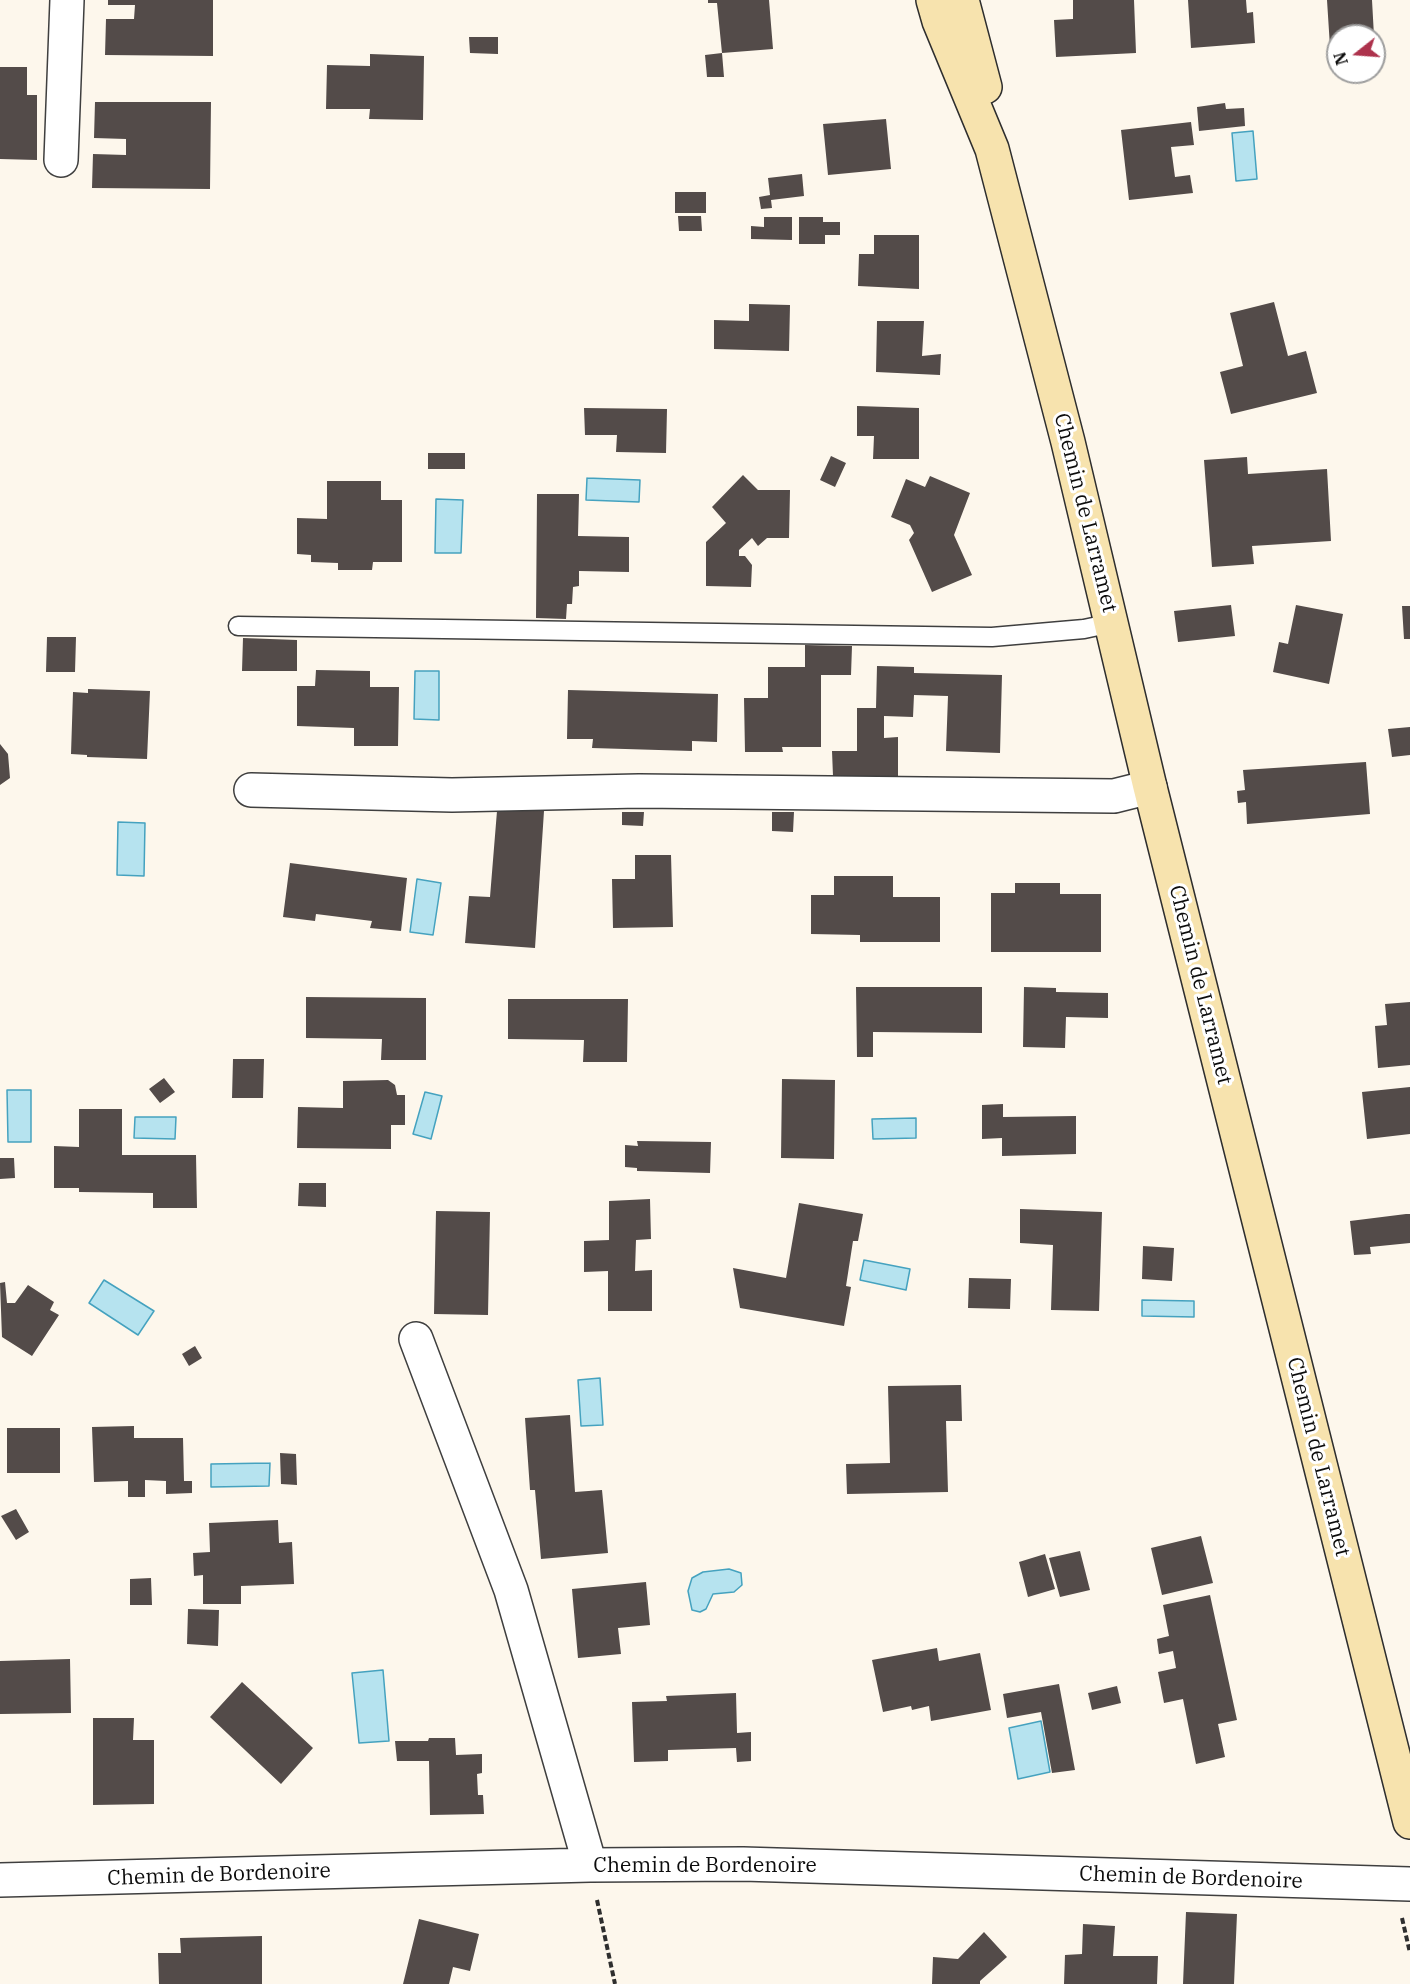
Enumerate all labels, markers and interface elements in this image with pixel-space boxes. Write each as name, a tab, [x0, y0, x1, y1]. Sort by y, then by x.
north arrow	[1326, 24, 1386, 84]
text: N	[1329, 50, 1352, 68]
street label: Chemin de Larramet	[1048, 411, 1122, 615]
street label: Chemin de Larramet	[1163, 883, 1237, 1087]
street label: Chemin de Larramet	[1281, 1355, 1355, 1559]
street label: Chemin de Bordenoire	[593, 1853, 817, 1879]
street label: Chemin de Bordenoire	[107, 1859, 331, 1891]
street label: Chemin de Bordenoire	[1079, 1862, 1303, 1894]

